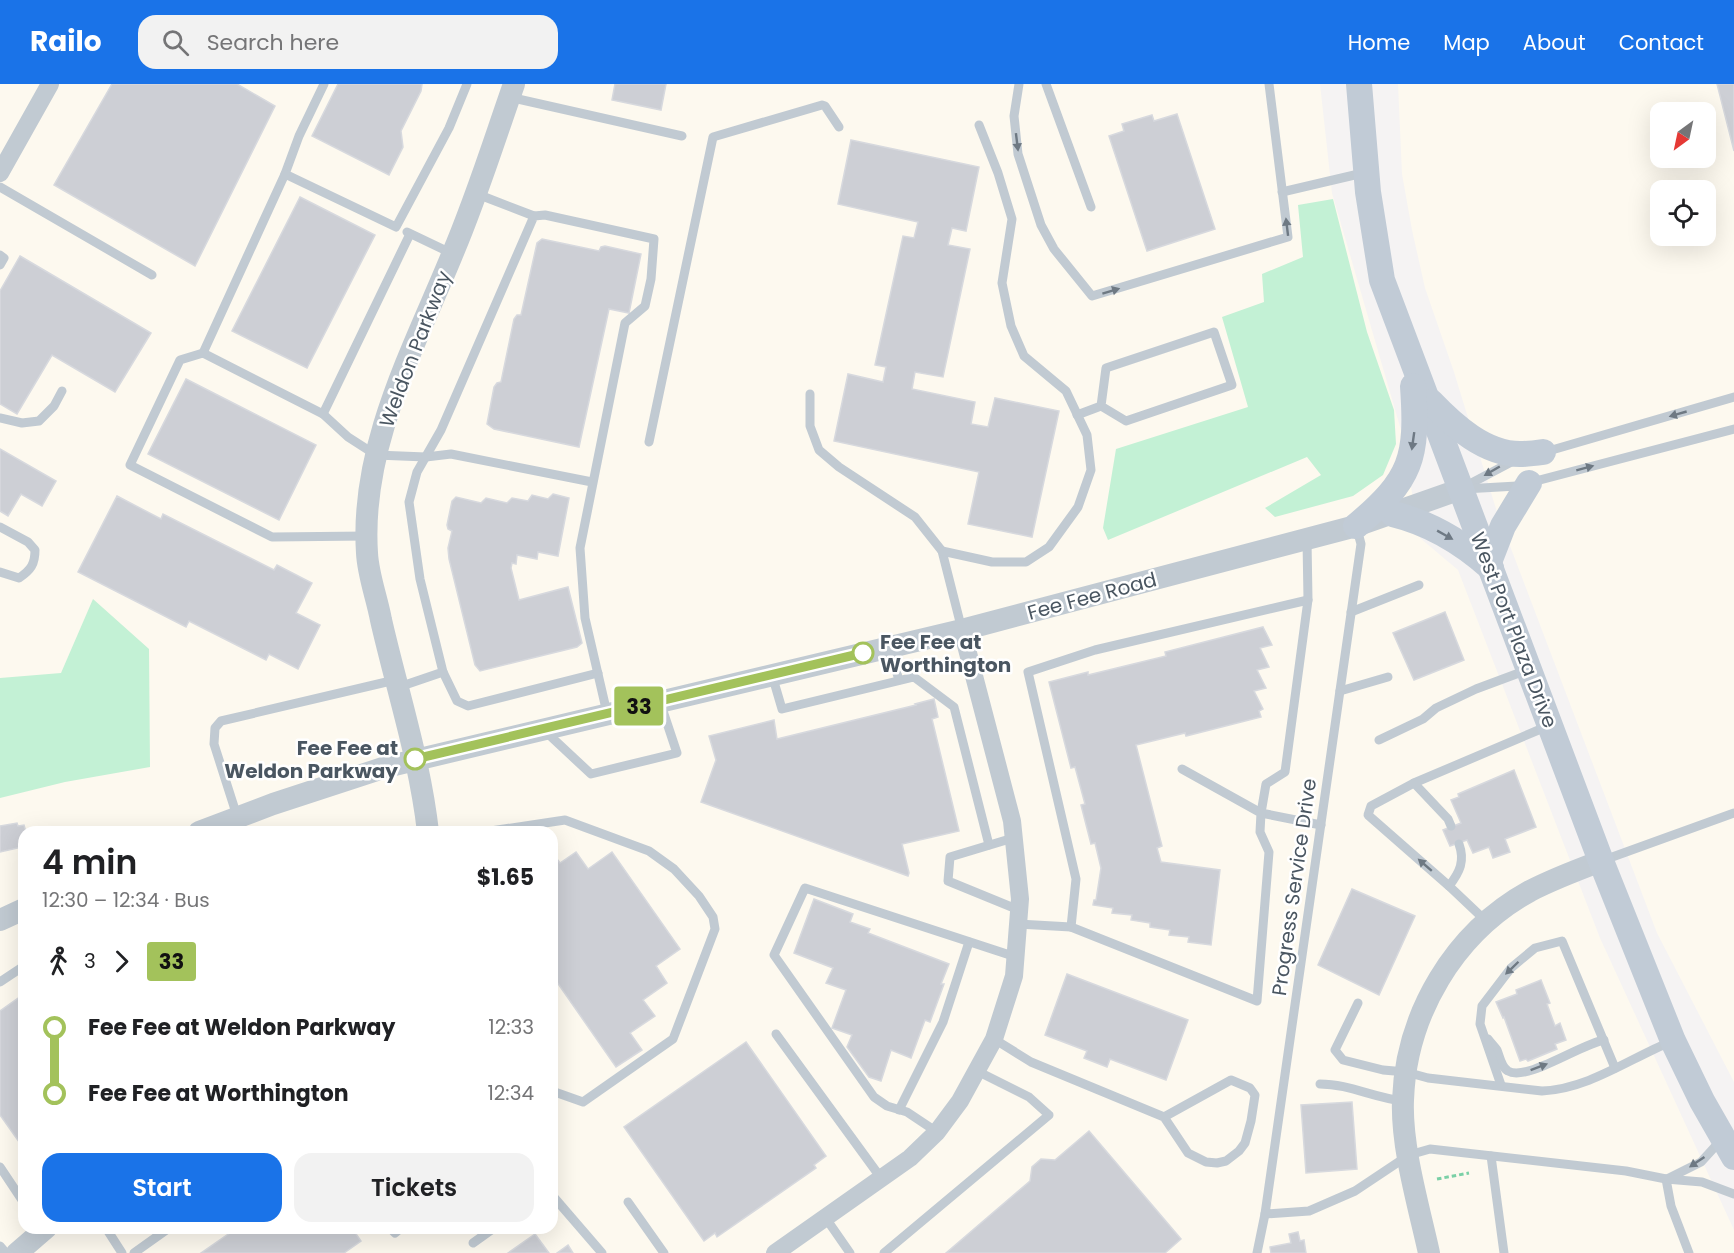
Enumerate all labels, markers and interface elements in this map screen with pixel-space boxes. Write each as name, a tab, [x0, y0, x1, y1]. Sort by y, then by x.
search box	[138, 15, 558, 69]
text: Railo	[30, 22, 102, 61]
icon: search	[159, 26, 192, 59]
text: Search here	[207, 27, 339, 58]
text: Home	[1348, 28, 1410, 57]
text: Map	[1443, 28, 1490, 57]
text: About	[1523, 28, 1586, 57]
text: Contact	[1619, 28, 1704, 57]
north arrow	[1650, 102, 1716, 168]
map controls	[1650, 102, 1716, 246]
one-way arrow	[1012, 133, 1022, 152]
button: locate	[1650, 180, 1716, 246]
one-way arrow	[1282, 218, 1291, 237]
street label: Weldon Parkway	[372, 267, 458, 431]
one-way arrow	[1102, 286, 1120, 295]
one-way arrow	[1669, 409, 1687, 419]
one-way arrow	[1409, 431, 1418, 450]
one-way arrow	[1576, 463, 1594, 473]
one-way arrow	[1484, 466, 1500, 477]
street label: West Port Plaza Drive	[1464, 528, 1564, 732]
one-way arrow	[1437, 530, 1454, 540]
street label: Fee Fee Road	[1024, 565, 1160, 627]
place label: Fee Fee at Worthington	[880, 628, 1011, 679]
marker: Fee Fee at Worthington	[852, 642, 874, 664]
line badge: 33	[612, 686, 666, 726]
text: 33	[626, 692, 652, 721]
place label: Fee Fee at Weldon Parkway	[224, 734, 398, 785]
marker: Fee Fee at Weldon Parkway	[404, 748, 426, 770]
street label: Progress Service Drive	[1265, 777, 1323, 997]
text: 4 min	[42, 839, 137, 886]
one-way arrow	[1417, 858, 1432, 872]
text: $1.65	[477, 862, 534, 893]
text: 12:30 – 12:34 · Bus	[42, 886, 210, 914]
icon: walk	[42, 945, 75, 978]
icon: forward	[105, 945, 138, 978]
text: 3	[84, 947, 96, 975]
text: 33	[159, 947, 184, 976]
one-way arrow	[1506, 961, 1520, 975]
text: Fee Fee at Weldon Parkway	[88, 1012, 395, 1043]
text: 12:33	[488, 1013, 534, 1041]
one-way arrow	[1530, 1062, 1548, 1071]
text: Fee Fee at Worthington	[88, 1078, 349, 1109]
text: 12:34	[487, 1079, 534, 1107]
button: Start	[42, 1153, 282, 1222]
button: Tickets	[294, 1153, 534, 1222]
one-way arrow	[1690, 1156, 1706, 1168]

